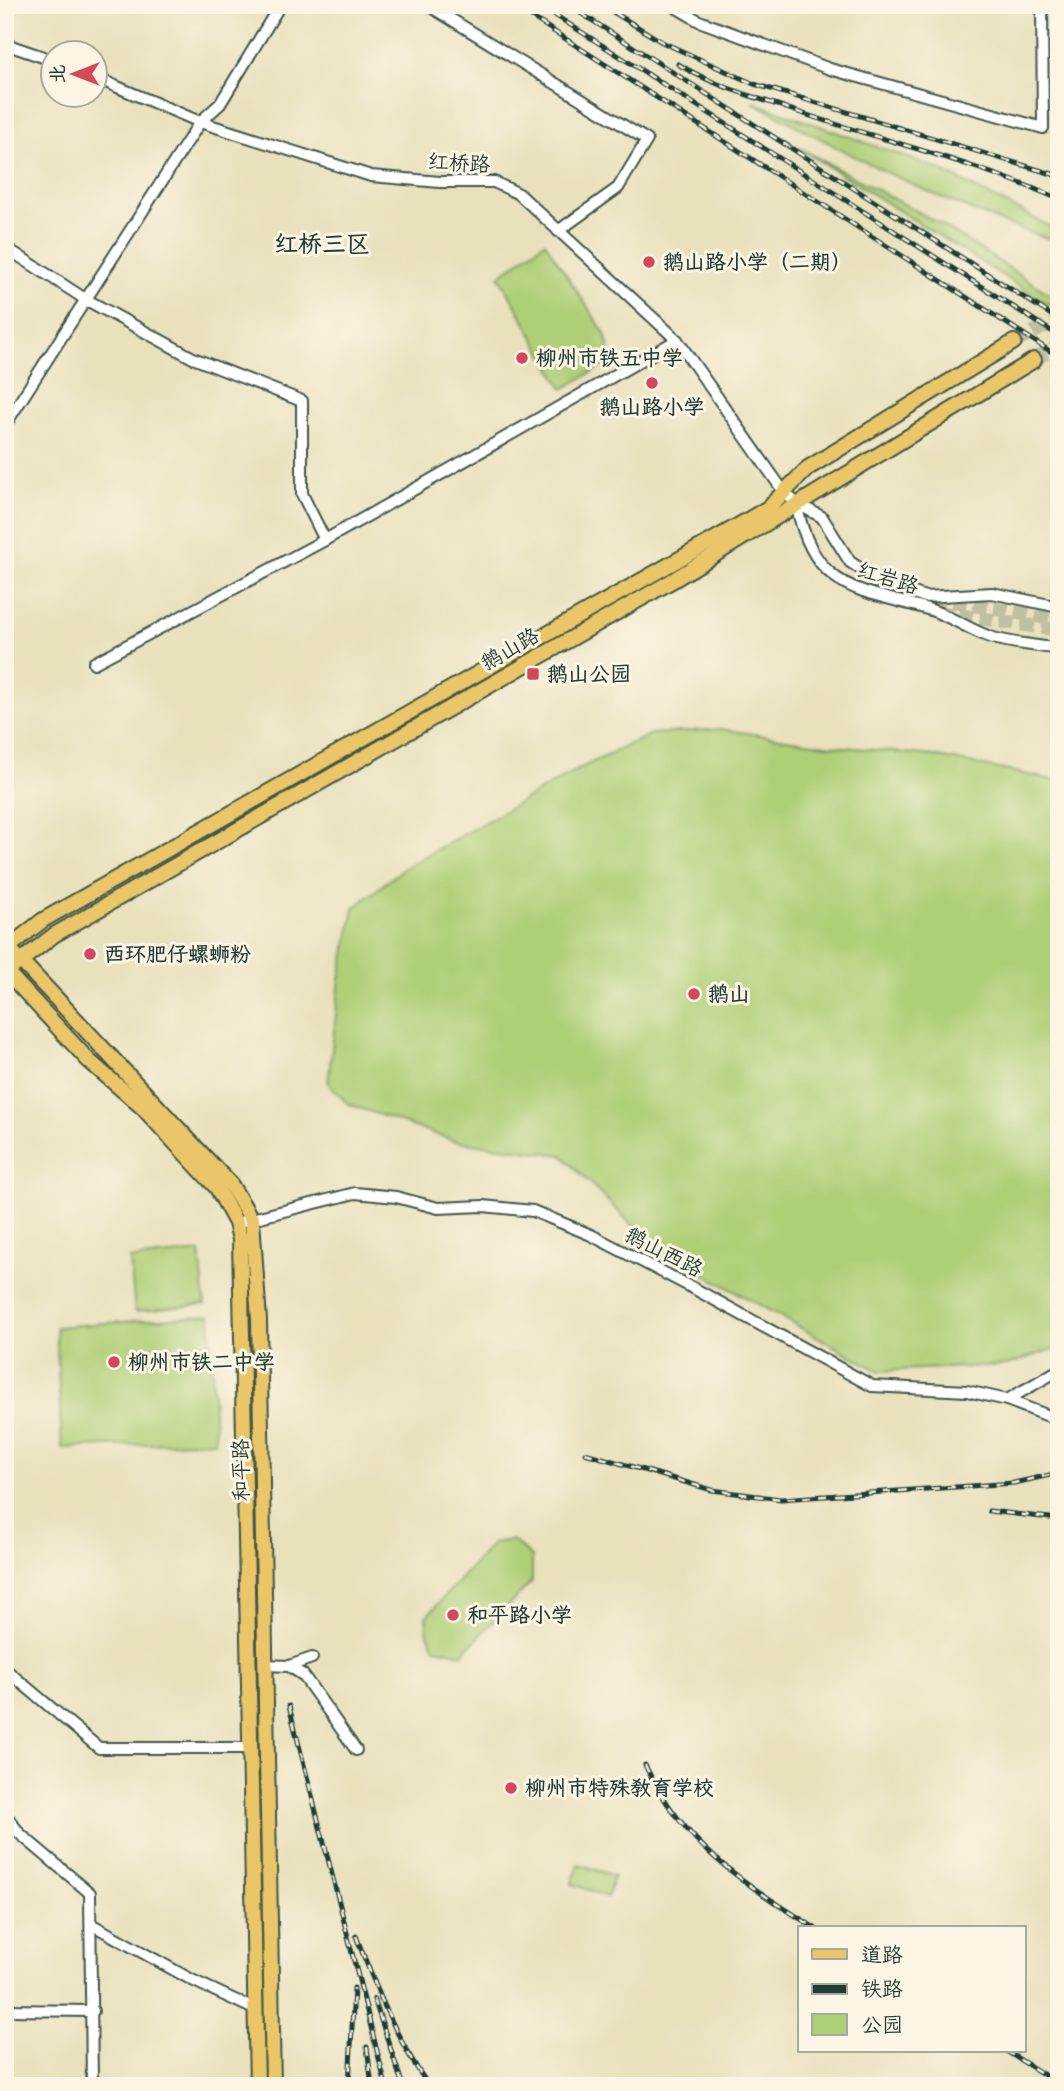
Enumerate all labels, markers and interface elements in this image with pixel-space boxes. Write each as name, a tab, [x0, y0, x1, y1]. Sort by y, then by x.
north arrow	[38, 38, 108, 108]
text: 北	[47, 64, 69, 84]
street label: 红桥路	[427, 149, 491, 177]
district label: 红桥三区	[274, 230, 370, 258]
place label: 鹅山路小学（二期）	[663, 250, 852, 274]
marker: 鹅山路小学（二期）	[641, 254, 657, 270]
place label: 柳州市铁五中学	[536, 346, 683, 370]
marker: 柳州市铁五中学	[514, 350, 530, 366]
marker: 鹅山路小学	[644, 375, 660, 391]
place label: 鹅山路小学	[600, 395, 705, 419]
street label: 红岩路	[854, 557, 922, 599]
street label: 鹅山路	[477, 623, 543, 675]
place label: 鹅山公园	[547, 662, 631, 686]
marker: 鹅山公园	[525, 666, 541, 682]
place label: 西环肥仔螺蛳粉	[104, 942, 251, 966]
marker: 西环肥仔螺蛳粉	[82, 946, 98, 962]
place label: 鹅山	[708, 982, 750, 1006]
marker: 鹅山	[686, 986, 702, 1002]
street label: 鹅山西路	[621, 1222, 707, 1282]
place label: 柳州市铁二中学	[128, 1350, 275, 1374]
marker: 柳州市铁二中学	[106, 1354, 122, 1370]
street label: 和平路	[228, 1438, 254, 1502]
place label: 和平路小学	[467, 1603, 572, 1627]
marker: 和平路小学	[445, 1607, 461, 1623]
place label: 柳州市特殊教育学校	[525, 1776, 714, 1800]
marker: 柳州市特殊教育学校	[503, 1780, 519, 1796]
legend	[798, 1926, 1026, 2052]
text: 道路	[861, 1943, 903, 1967]
text: 铁路	[861, 1977, 903, 2001]
text: 公园	[861, 2013, 903, 2037]

